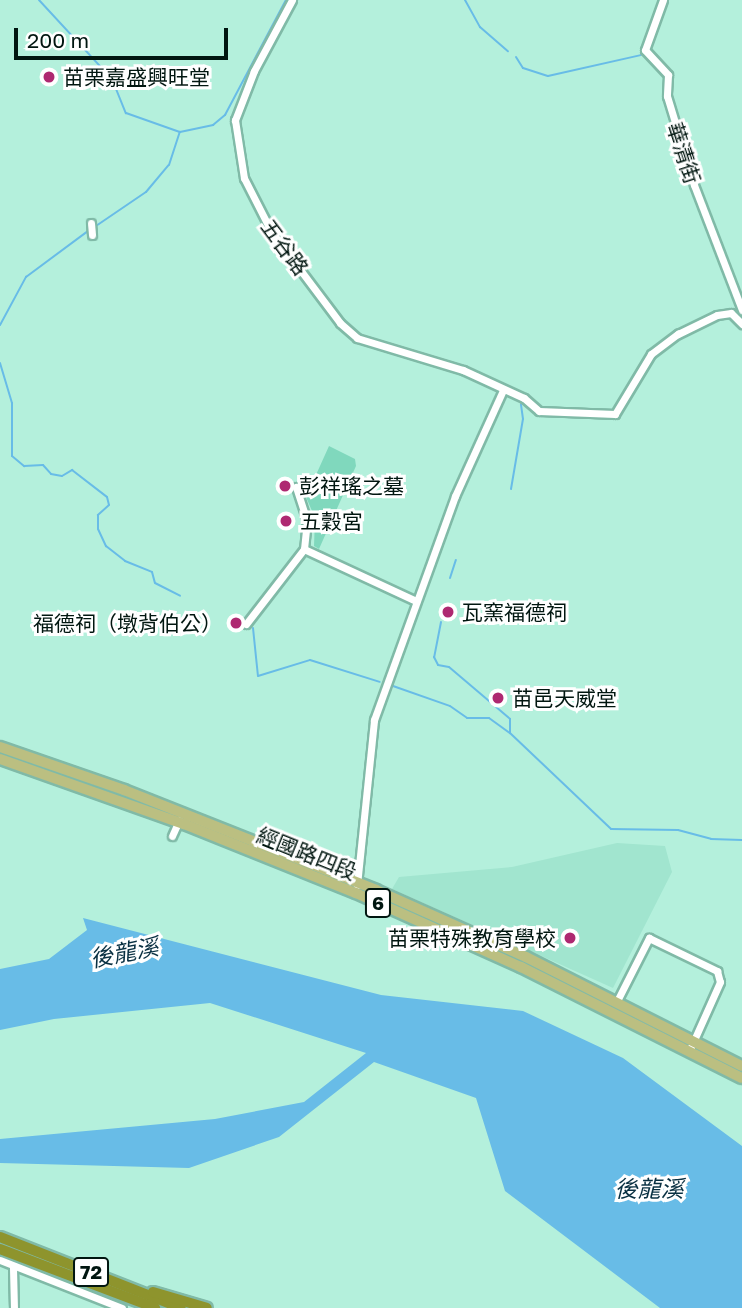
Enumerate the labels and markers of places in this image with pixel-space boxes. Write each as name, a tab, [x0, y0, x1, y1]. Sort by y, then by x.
place label: 苗栗嘉盛興旺堂	[63, 64, 210, 90]
marker: 苗栗嘉盛興旺堂	[41, 69, 57, 85]
place label: 彭祥瑤之墓	[299, 473, 404, 499]
marker: 彭祥瑤之墓	[277, 478, 293, 494]
place label: 五穀宮	[300, 508, 363, 534]
marker: 五穀宮	[278, 513, 294, 529]
place label: 瓦窯福德祠	[462, 599, 567, 625]
marker: 瓦窯福德祠	[440, 604, 456, 620]
place label: 福德祠（墩背伯公）	[33, 610, 222, 636]
marker: 福德祠（墩背伯公）	[228, 615, 244, 631]
place label: 苗邑天威堂	[512, 685, 617, 711]
marker: 苗邑天威堂	[490, 690, 506, 706]
place label: 苗栗特殊教育學校	[388, 925, 556, 951]
marker: 苗栗特殊教育學校	[562, 930, 578, 946]

